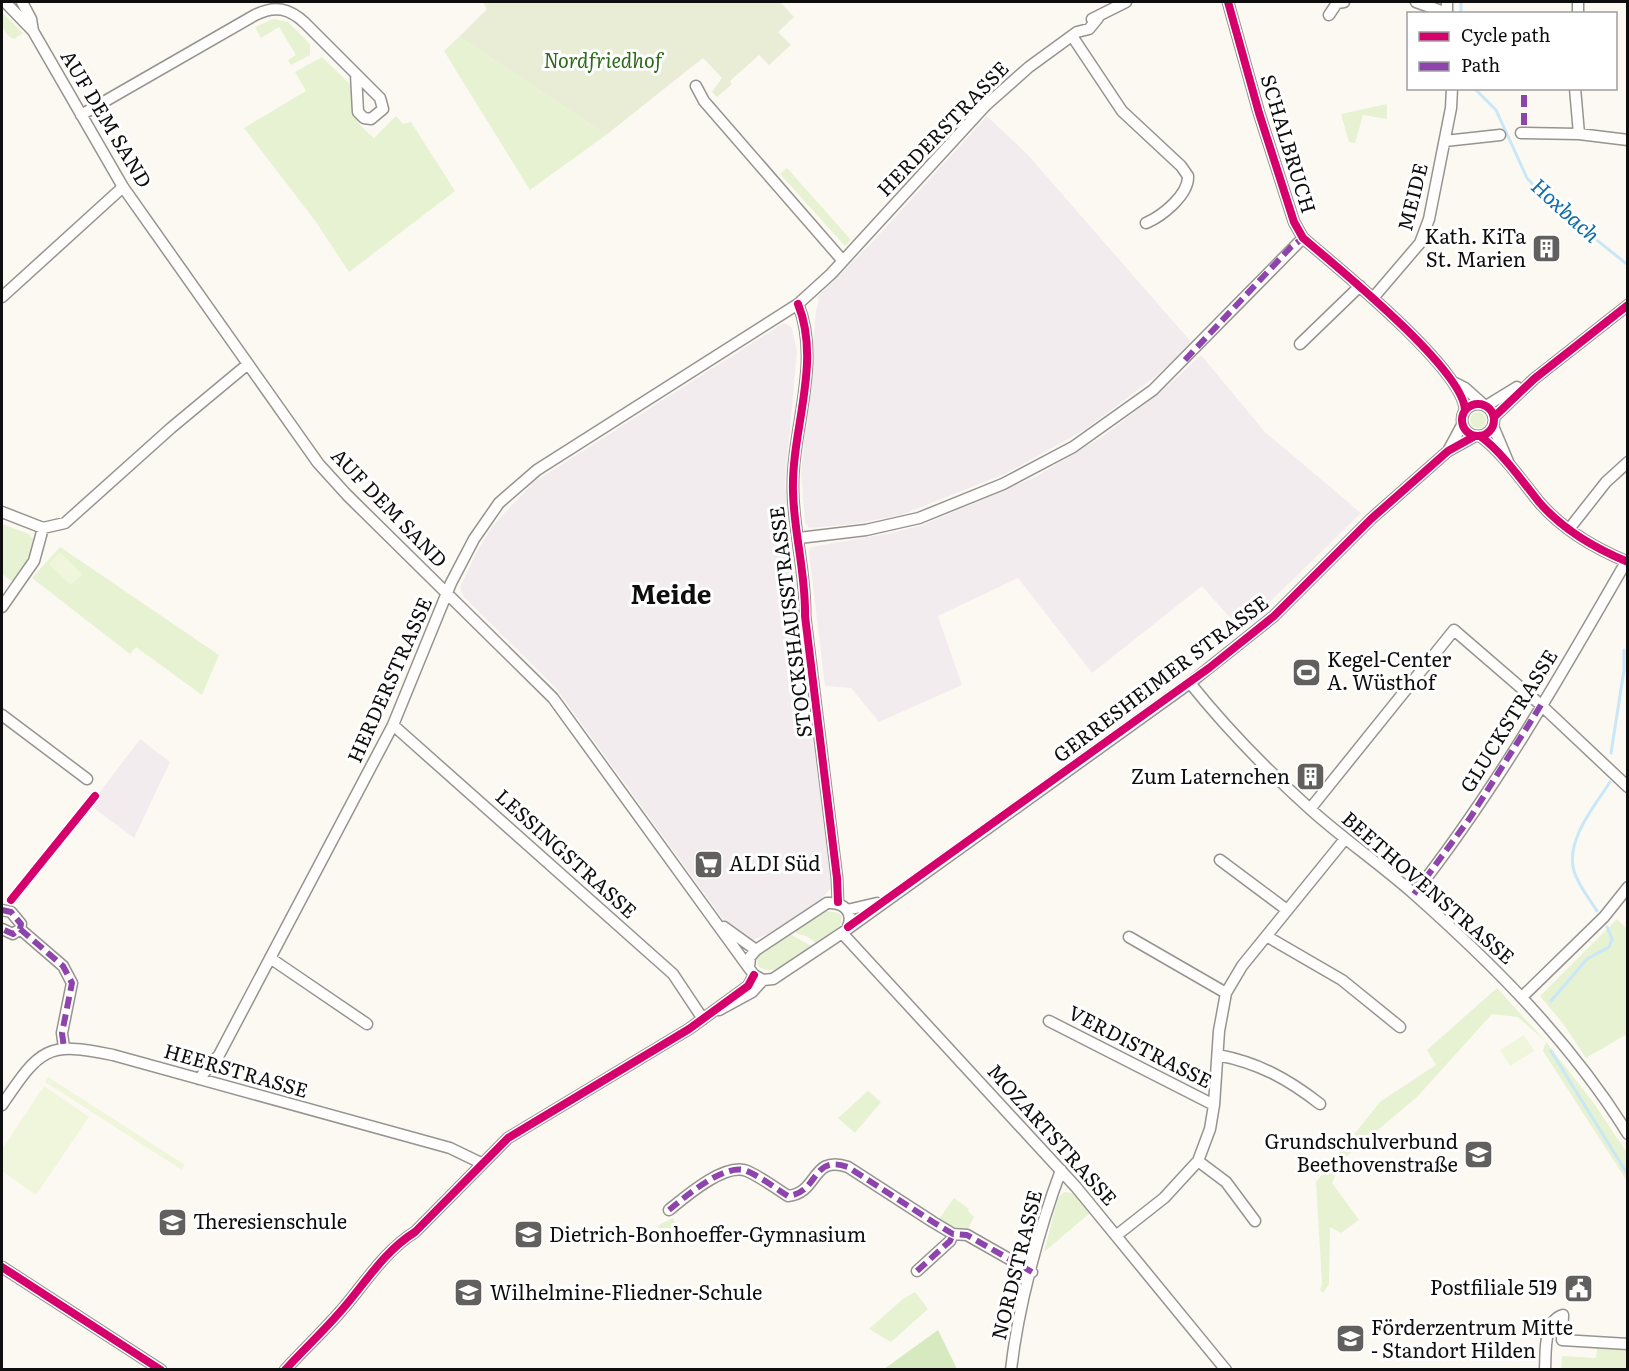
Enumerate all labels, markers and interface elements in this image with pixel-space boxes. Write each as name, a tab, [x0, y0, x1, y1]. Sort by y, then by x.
legend	[1407, 12, 1617, 90]
text: Cycle path	[1461, 21, 1550, 48]
street label: AUF DEM SAND	[55, 43, 161, 193]
park label: Nordfriedhof	[544, 44, 665, 74]
text: Path	[1461, 51, 1500, 78]
street label: HERDERSTRASSE	[869, 53, 1014, 202]
street label: SCHALBRUCH	[1255, 70, 1325, 216]
street label: MEIDE	[1388, 159, 1434, 234]
water label: Hoxbach	[1525, 170, 1608, 249]
place label: Kath. KiTa St. Marien	[1424, 220, 1526, 273]
building icon: Kath. KiTa St. Marien	[1531, 232, 1563, 264]
street label: AUF DEM SAND	[325, 440, 456, 573]
street label: STOCKSHAUSSTRASSE	[760, 505, 818, 740]
district label: Meide	[630, 573, 712, 612]
street label: GERRESHEIMER STRASSE	[1046, 586, 1274, 768]
street label: HERDERSTRASSE	[338, 592, 438, 767]
street label: GLUCKSTRASSE	[1451, 642, 1564, 798]
place label: Kegel-Center A. Wüsthof	[1327, 643, 1452, 696]
sports icon: Kegel-Center A. Wüsthof	[1290, 656, 1322, 688]
place label: Zum Laternchen	[1131, 760, 1290, 790]
building icon: Zum Laternchen	[1295, 761, 1327, 793]
street label: LESSINGSTRASSE	[490, 781, 645, 924]
street label: BEETHOVENSTRASSE	[1336, 803, 1522, 970]
place label: ALDI Süd	[729, 847, 821, 877]
supermarket icon: ALDI Süd	[692, 848, 724, 880]
street label: VERDISTRASSE	[1064, 996, 1218, 1094]
street label: HEERSTRASSE	[161, 1034, 312, 1104]
street label: MOZARTSTRASSE	[982, 1056, 1125, 1211]
place label: Grundschulverbund Beethovenstraße	[1264, 1125, 1458, 1178]
school or university icon: Grundschulverbund Beethovenstraße	[1463, 1138, 1495, 1170]
street label: NORDSTRASSE	[982, 1186, 1048, 1343]
place label: Theresienschule	[193, 1205, 347, 1235]
school or university icon: Theresienschule	[156, 1206, 188, 1238]
place label: Dietrich-Bonhoeffer-Gymnasium	[549, 1218, 866, 1248]
school or university icon: Dietrich-Bonhoeffer-Gymnasium	[512, 1219, 544, 1251]
place label: Postfiliale 519	[1430, 1271, 1557, 1301]
public building icon: Postfiliale 519	[1562, 1272, 1594, 1304]
place label: Wilhelmine-Fliedner-Schule	[490, 1276, 762, 1306]
school or university icon: Wilhelmine-Fliedner-Schule	[453, 1277, 485, 1309]
place label: Förderzentrum Mitte - Standort Hilden	[1371, 1311, 1573, 1364]
school or university icon: Förderzentrum Mitte - Standort Hilden	[1334, 1323, 1366, 1355]

